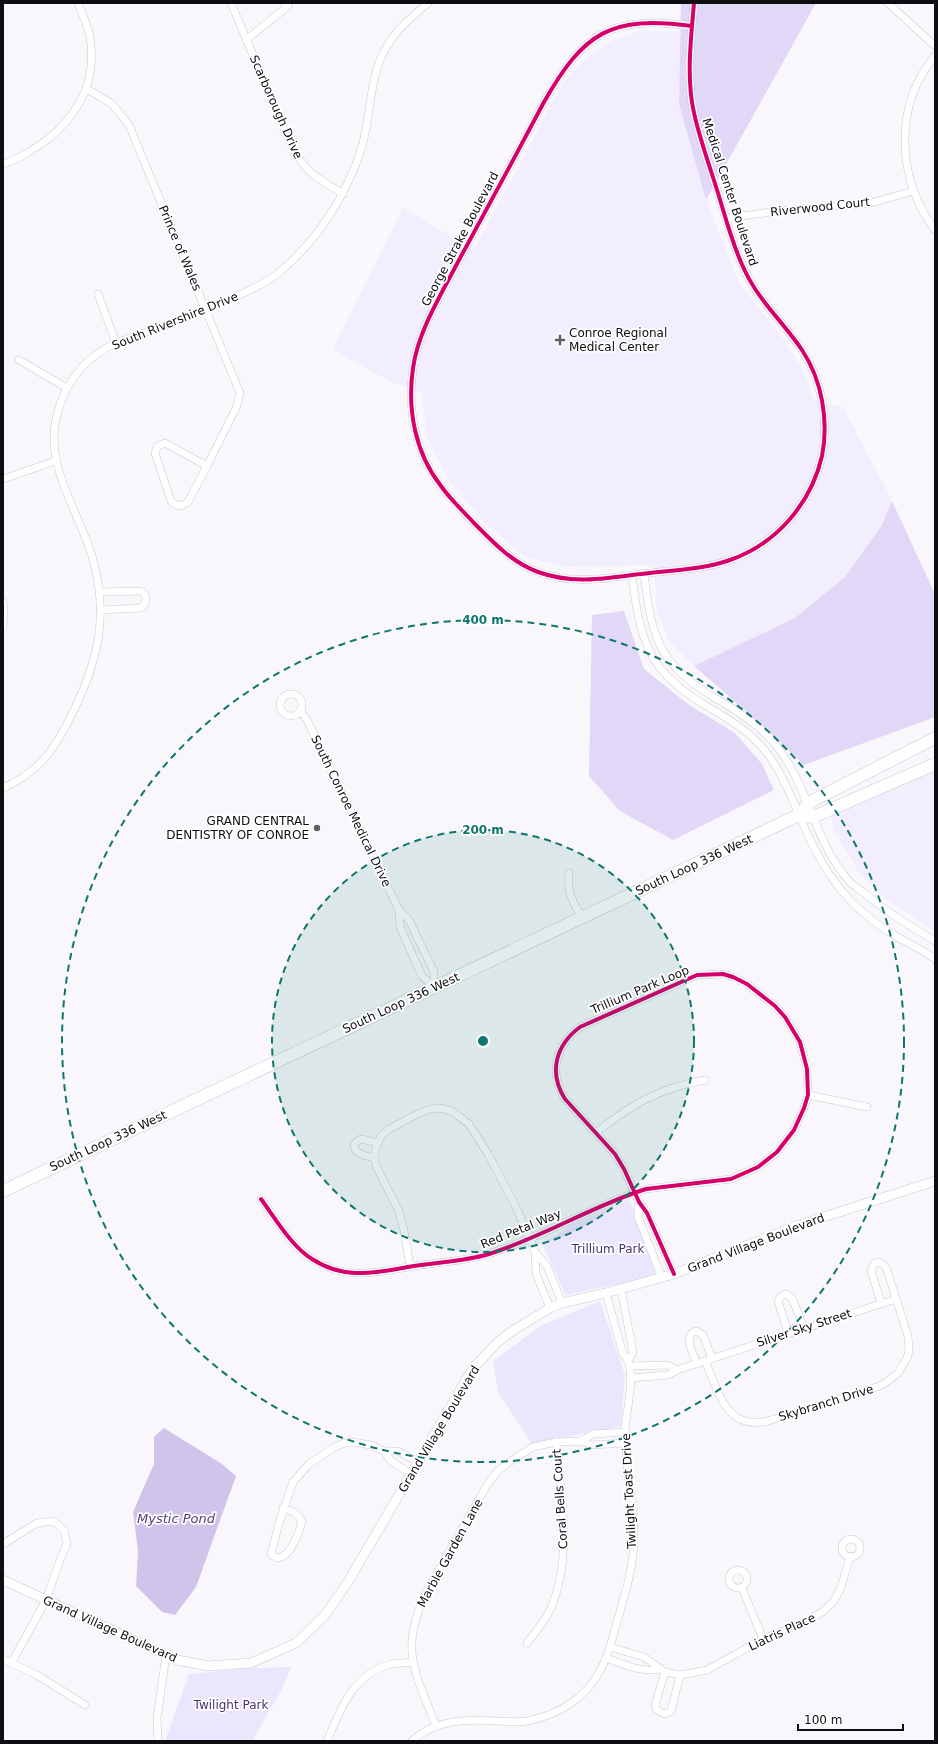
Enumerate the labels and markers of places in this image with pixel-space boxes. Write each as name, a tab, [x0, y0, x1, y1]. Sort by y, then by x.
place label: Conroe Regional Medical Center	[569, 326, 667, 354]
marker: Conroe Regional Medical Center	[554, 334, 566, 346]
place label: GRAND CENTRAL DENTISTRY OF CONROE	[166, 814, 309, 842]
marker: GRAND CENTRAL DENTISTRY OF CONROE	[312, 823, 322, 833]
centre of rings	[476, 1034, 490, 1048]

